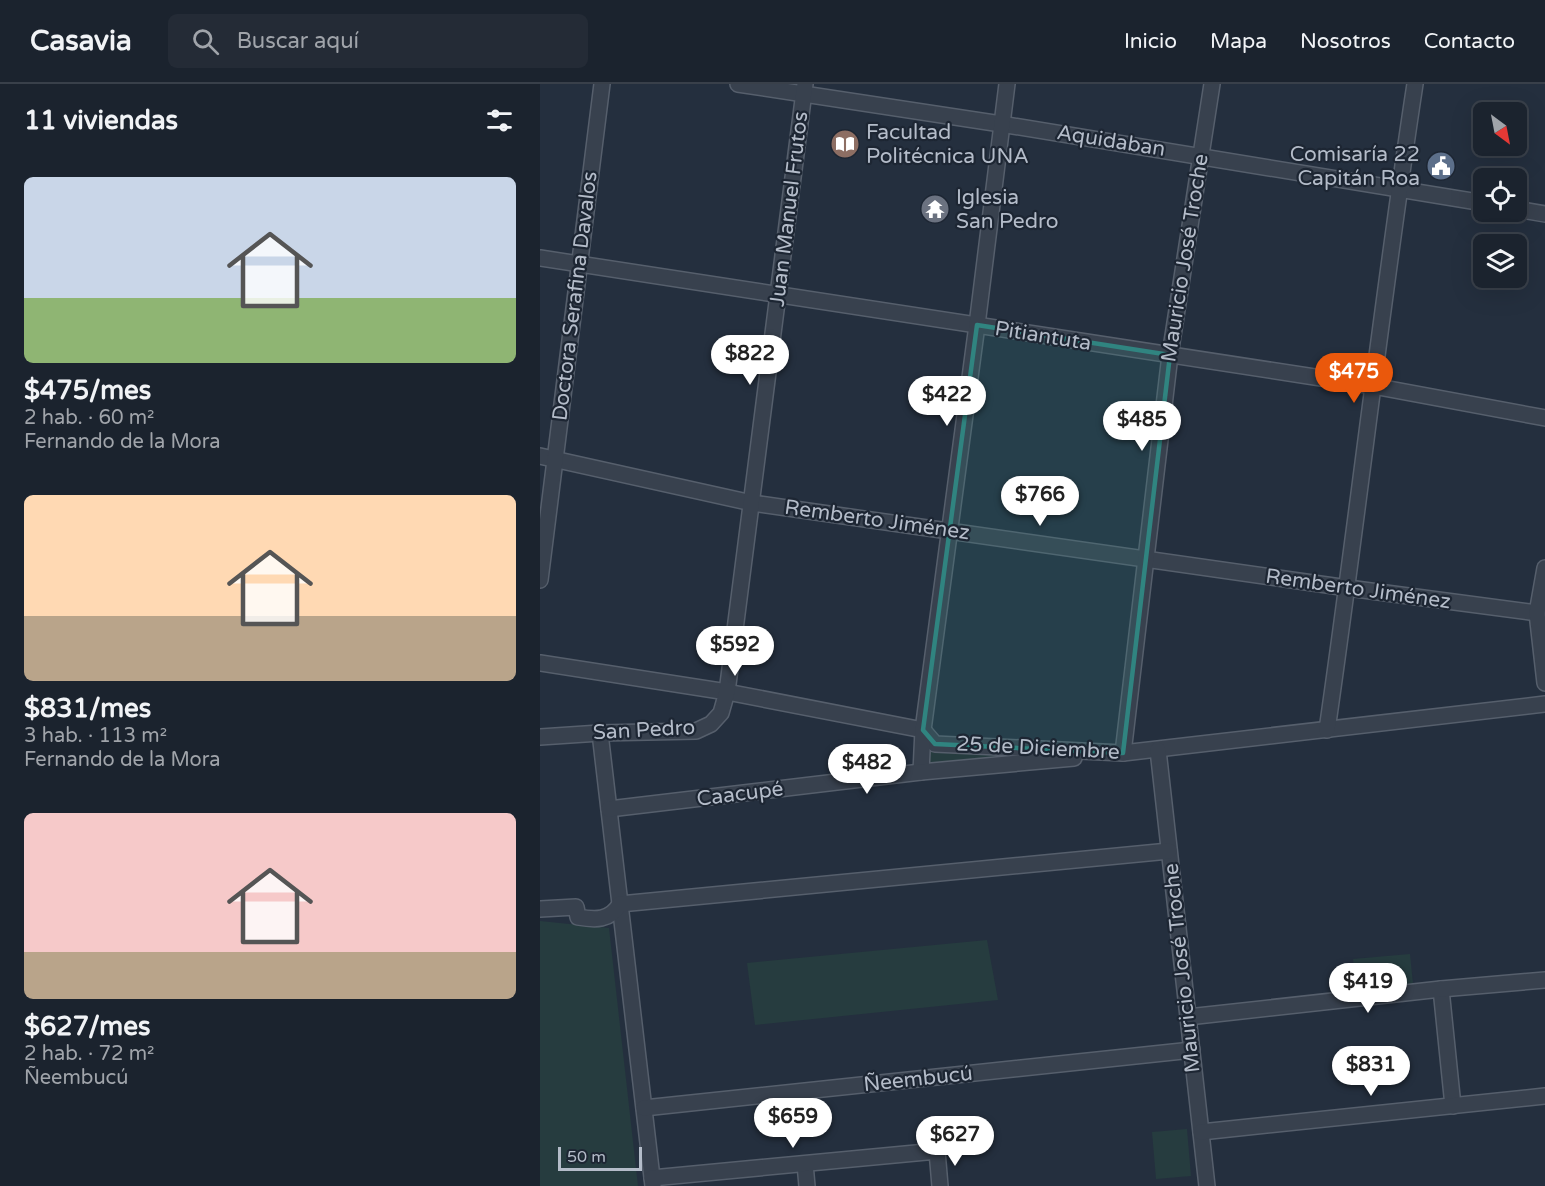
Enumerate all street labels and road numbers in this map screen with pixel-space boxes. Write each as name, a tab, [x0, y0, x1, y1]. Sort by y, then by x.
street label: Juan Manuel Frutos	[765, 110, 813, 308]
street label: Aquidaban	[1055, 120, 1167, 162]
street label: Mauricio José Troche	[1156, 152, 1214, 364]
street label: Doctora Serafina Davalos	[547, 170, 603, 422]
street label: Pitiantuta	[993, 316, 1093, 356]
street label: Remberto Jiménez	[783, 495, 971, 545]
street label: Remberto Jiménez	[1264, 564, 1452, 614]
street label: San Pedro	[592, 715, 696, 745]
street label: 25 de Diciembre	[956, 731, 1120, 765]
street label: Caacupé	[695, 776, 785, 812]
street label: Mauricio José Troche	[1159, 862, 1205, 1074]
street label: Ñeembucú	[862, 1061, 974, 1097]

